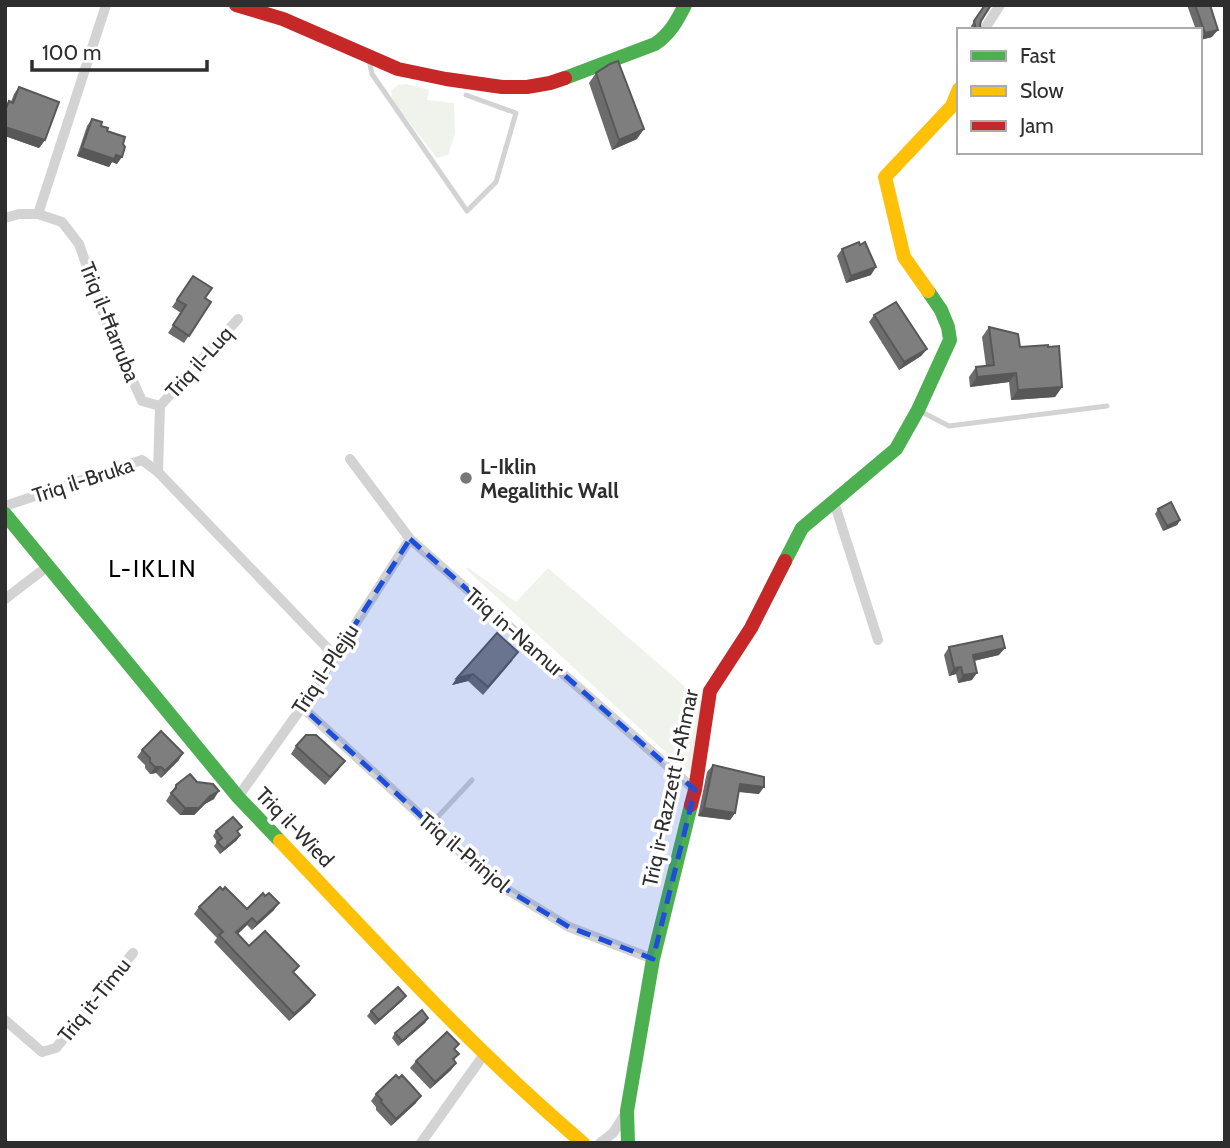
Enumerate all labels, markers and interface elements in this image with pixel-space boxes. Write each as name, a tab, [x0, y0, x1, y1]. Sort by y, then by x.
scale bar	[32, 28, 206, 72]
legend	[957, 28, 1202, 154]
text: 100 m	[42, 40, 101, 65]
text: Fast	[1020, 43, 1056, 68]
text: Slow	[1020, 78, 1064, 103]
text: Jam	[1019, 113, 1054, 138]
street label: Triq il-Ħarruba	[75, 258, 145, 386]
street label: Triq il-Luq	[160, 321, 238, 403]
street label: Triq il-Bruka	[29, 452, 137, 508]
place label: L-Iklin Megalithic Wall	[480, 454, 619, 503]
marker: L-Iklin Megalithic Wall	[458, 470, 474, 486]
district label: L-IKLIN	[108, 554, 198, 583]
street label: Triq in-Namur	[461, 582, 570, 682]
street label: Triq il-Plejju	[287, 619, 364, 719]
street label: Triq ir-Razzett l-Aħmar	[637, 686, 703, 889]
street label: Triq il-Wied	[251, 782, 339, 872]
street label: Triq il-Prinjol	[413, 807, 515, 898]
street label: Triq it-Timu	[52, 953, 136, 1047]

